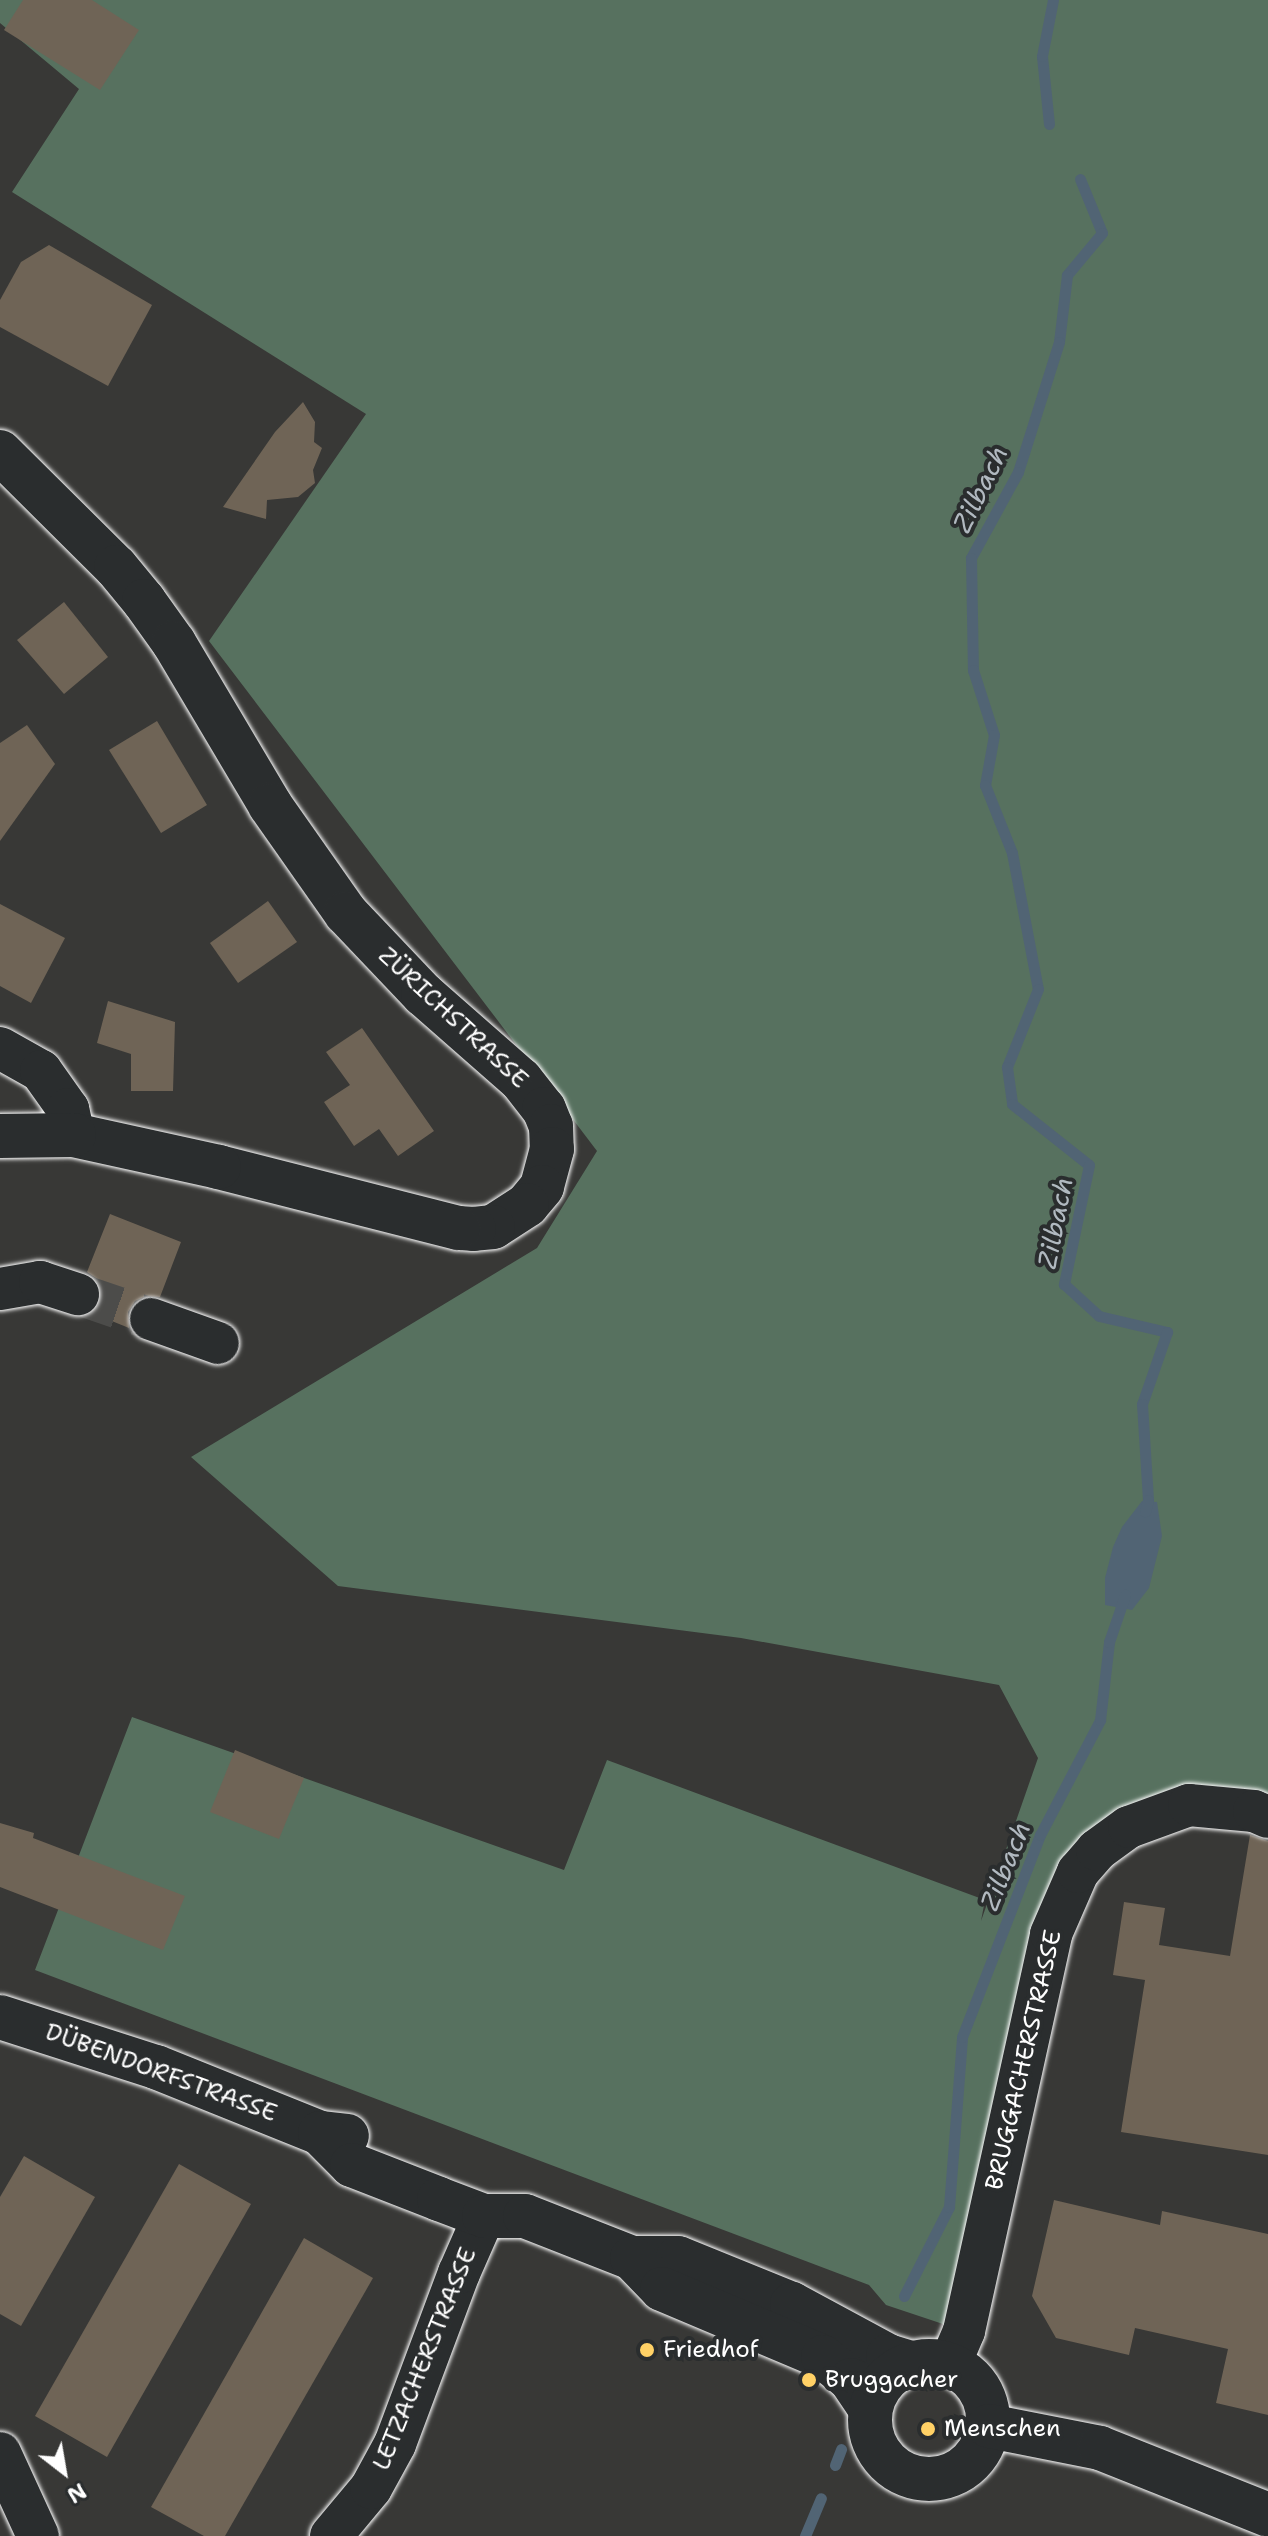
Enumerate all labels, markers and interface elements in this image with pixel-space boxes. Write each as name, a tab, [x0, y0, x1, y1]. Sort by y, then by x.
water label: Zilbach	[946, 440, 1014, 538]
street label: ZÜRICHSTRASSE	[372, 941, 534, 1095]
water label: Zilbach	[1031, 1174, 1079, 1272]
water label: Zilbach	[973, 1817, 1037, 1915]
street label: BRUGGACHERSTRASSE	[980, 1927, 1068, 2193]
street label: DÜBENDORFSTRASSE	[41, 2018, 281, 2128]
street label: LETZACHERSTRASSE	[367, 2244, 483, 2474]
place label: Friedhof	[663, 2336, 759, 2364]
marker: Friedhof	[638, 2341, 656, 2359]
place label: Bruggacher	[825, 2366, 958, 2394]
marker: Bruggacher	[800, 2371, 818, 2389]
place label: Menschen	[944, 2415, 1061, 2443]
marker: Menschen	[919, 2420, 937, 2438]
north arrow	[24, 2432, 104, 2512]
text: N	[62, 2476, 92, 2510]

